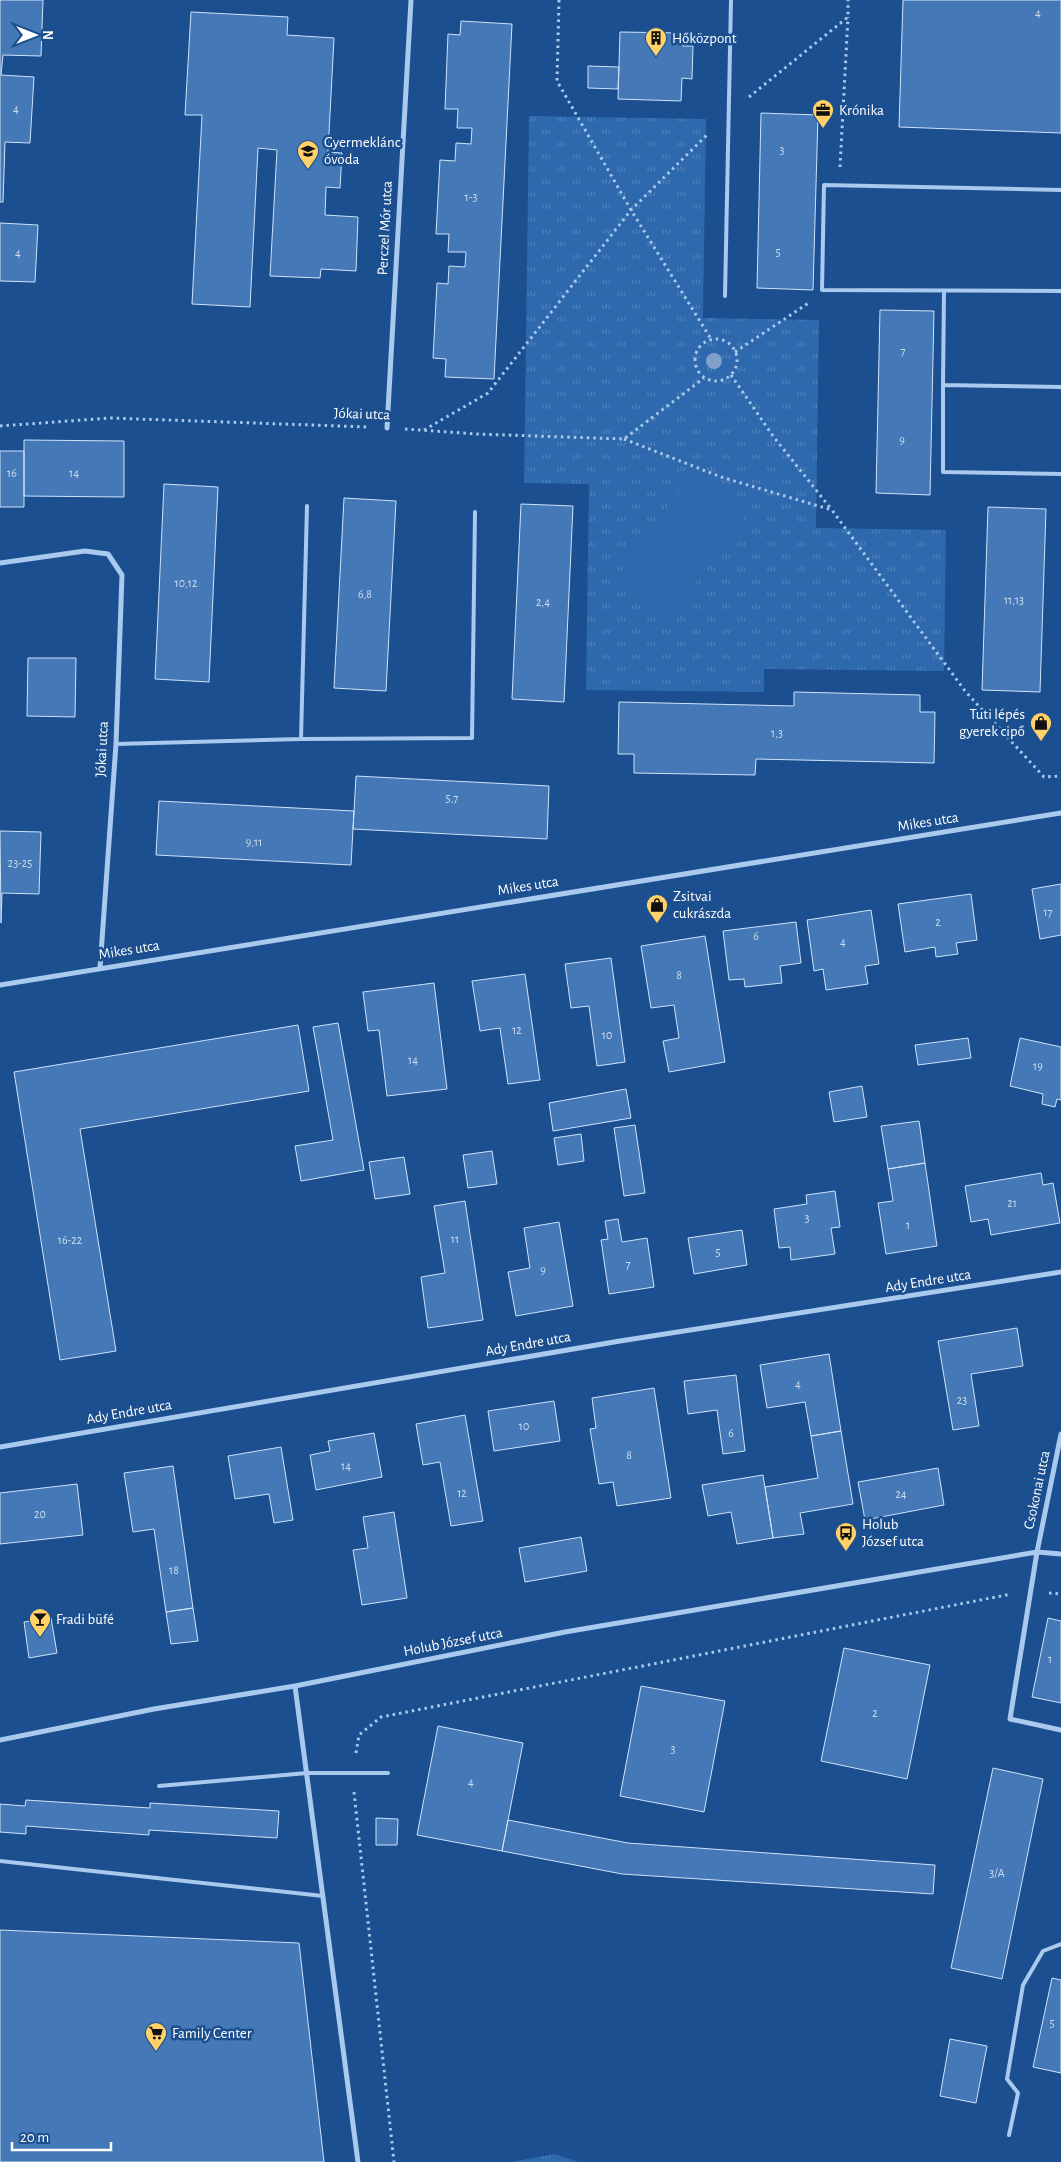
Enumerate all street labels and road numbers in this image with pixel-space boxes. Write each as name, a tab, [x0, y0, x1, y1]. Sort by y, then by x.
street label: Perczel Mór utca	[375, 180, 395, 276]
street label: Jókai utca	[334, 406, 390, 422]
street label: Jókai utca	[93, 721, 111, 777]
street label: Mikes utca	[896, 810, 960, 834]
street label: Mikes utca	[496, 874, 560, 898]
street label: Mikes utca	[97, 938, 161, 962]
street label: Ady Endre utca	[884, 1267, 972, 1295]
street label: Ady Endre utca	[484, 1329, 572, 1359]
street label: Ady Endre utca	[85, 1397, 173, 1427]
street label: Csokonai utca	[1021, 1449, 1053, 1531]
street label: Holub József utca	[402, 1625, 504, 1659]

